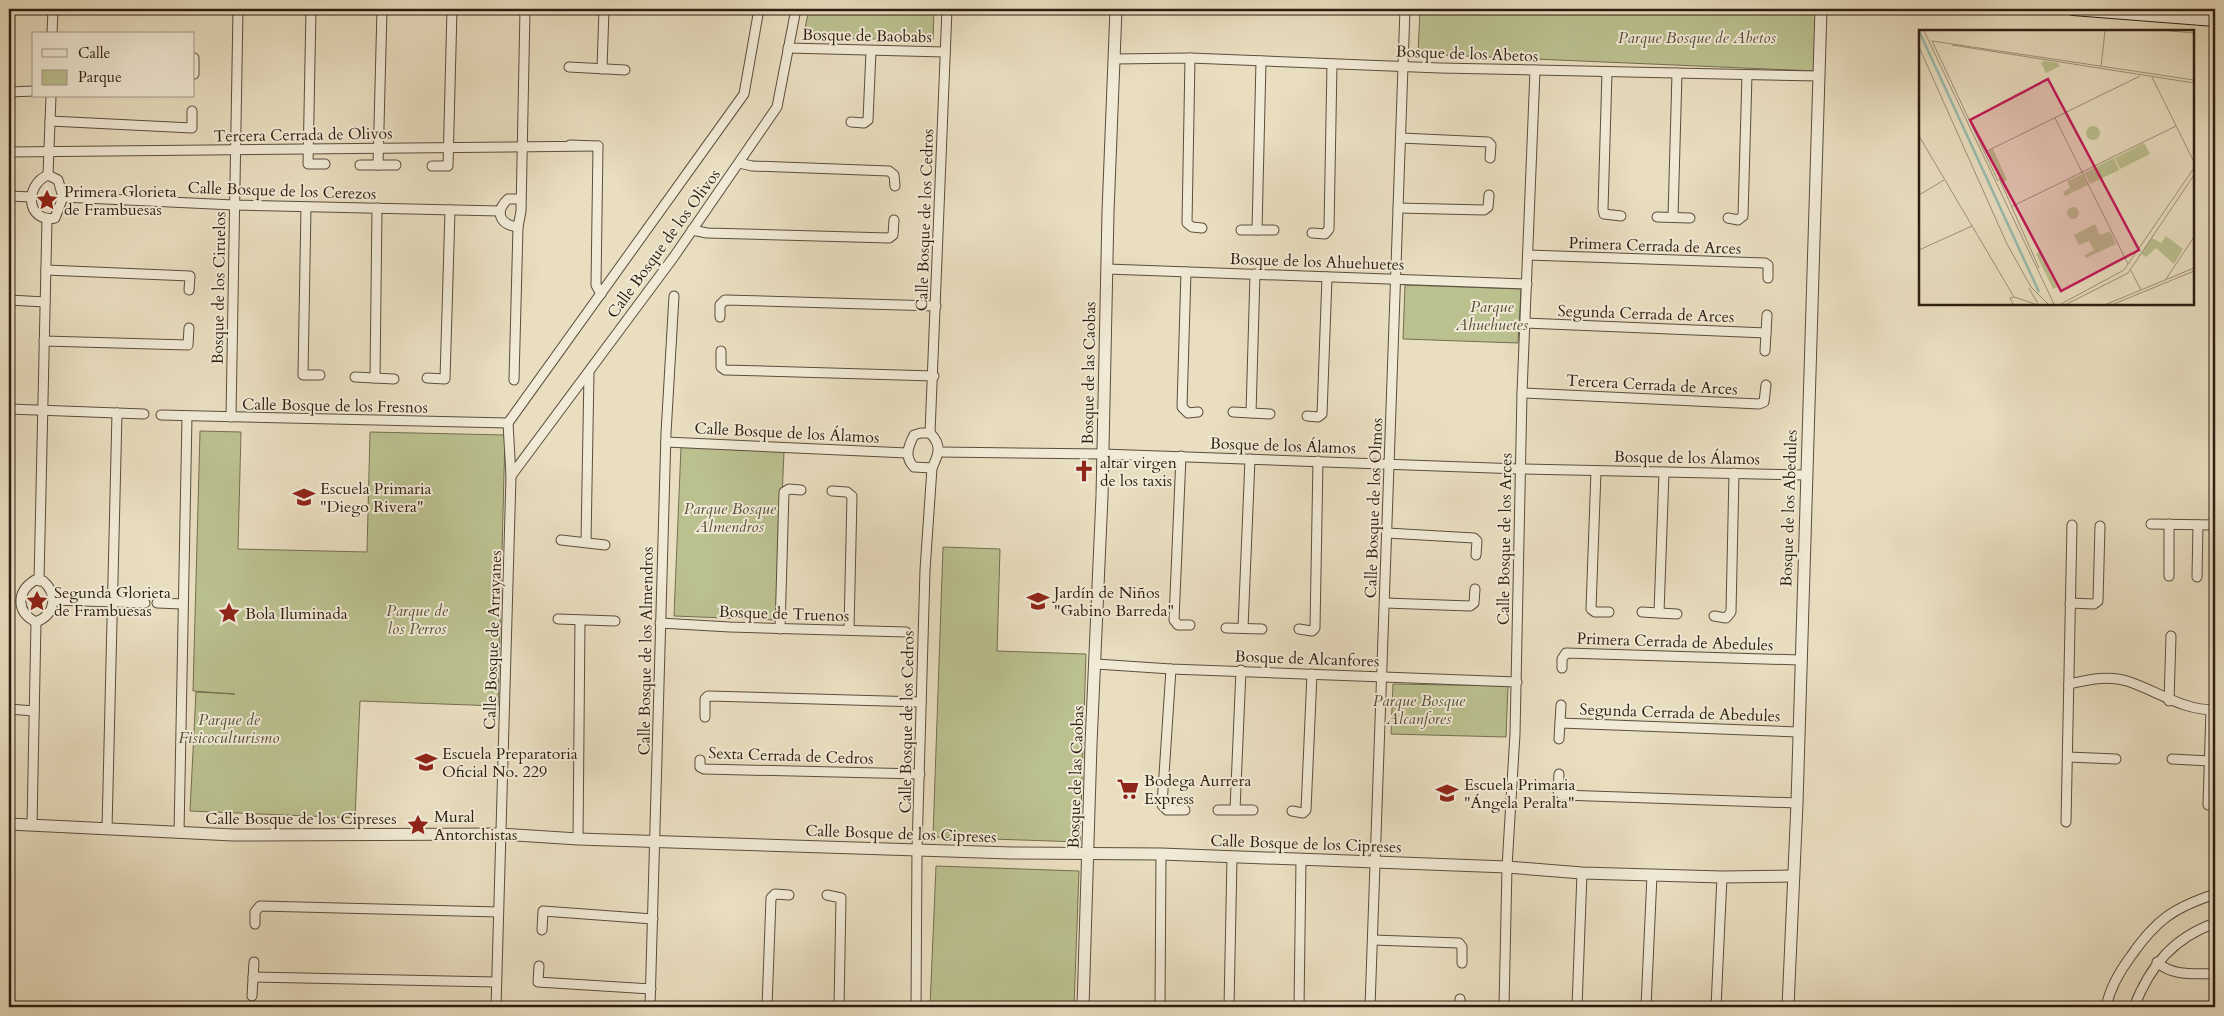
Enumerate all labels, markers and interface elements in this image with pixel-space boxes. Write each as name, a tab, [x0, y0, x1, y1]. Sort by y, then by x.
street label: Bosque de Baobabs	[802, 24, 932, 48]
park label: Parque Bosque de Abetos	[1618, 27, 1776, 49]
inset map	[1919, 30, 2194, 305]
legend	[32, 32, 195, 98]
street label: Bosque de los Abetos	[1395, 41, 1539, 67]
text: Calle	[78, 43, 111, 63]
text: Parque	[78, 67, 122, 87]
street label: Tercera Cerrada de Olivos	[213, 122, 393, 148]
street label: Calle Bosque de los Cedros	[911, 128, 939, 312]
street label: Calle Bosque de los Olivos	[602, 164, 725, 323]
street label: Calle Bosque de los Cerezos	[187, 177, 377, 205]
place label: Primera Glorieta de Frambuesas	[64, 181, 177, 221]
place icon: Primera Glorieta de Frambuesas	[34, 187, 60, 213]
street label: Bosque de los Ciruelos	[207, 211, 231, 365]
street label: Primera Cerrada de Arces	[1568, 232, 1742, 260]
street label: Bosque de los Ahuehuetes	[1229, 248, 1405, 276]
park label: Parque Ahuehuetes	[1455, 296, 1529, 336]
street label: Segunda Cerrada de Arces	[1557, 300, 1735, 328]
street label: Bosque de las Caobas	[1077, 301, 1101, 445]
street label: Tercera Cerrada de Arces	[1566, 370, 1738, 400]
street label: Calle Bosque de los Fresnos	[242, 393, 428, 419]
street label: Calle Bosque de los Álamos	[694, 417, 880, 449]
street label: Calle Bosque de los Olmos	[1360, 417, 1388, 599]
street label: Bosque de los Abedules	[1775, 429, 1803, 587]
street label: Bosque de los Álamos	[1210, 432, 1356, 460]
street label: Bosque de los Álamos	[1614, 446, 1760, 470]
place label: altar virgen de los taxis	[1100, 452, 1177, 492]
street label: Calle Bosque de los Arces	[1492, 453, 1518, 625]
church icon: altar virgen de los taxis	[1071, 458, 1097, 484]
place label: Escuela Primaria "Diego Rivera"	[320, 478, 431, 518]
school or university icon: Escuela Primaria "Diego Rivera"	[291, 484, 317, 510]
park label: Parque Bosque Almendros	[684, 498, 777, 538]
street label: Calle Bosque de los Almendros	[633, 546, 659, 756]
street label: Calle Bosque de Arrayanes	[479, 550, 507, 730]
place label: Segunda Glorieta de Frambuesas	[54, 582, 171, 622]
place label: Jardín de Niños "Gabino Barreda"	[1052, 582, 1174, 622]
place icon: Segunda Glorieta de Frambuesas	[24, 588, 50, 614]
school or university icon: Jardín de Niños "Gabino Barreda"	[1025, 588, 1051, 614]
place icon: Bola Iluminada	[216, 600, 242, 626]
park label: Parque de los Perros	[386, 600, 449, 640]
street label: Bosque de Truenos	[718, 601, 850, 627]
place label: Bola Iluminada	[245, 603, 348, 625]
street label: Primera Cerrada de Abedules	[1576, 628, 1774, 656]
street label: Calle Bosque de los Cedros	[894, 630, 920, 814]
street label: Bosque de Alcanfores	[1234, 645, 1380, 673]
park label: Parque Bosque Alcanfores	[1373, 690, 1466, 730]
street label: Segunda Cerrada de Abedules	[1579, 698, 1781, 727]
street label: Bosque de las Caobas	[1063, 705, 1089, 849]
park label: Parque de Fisicoculturismo	[178, 709, 280, 749]
street label: Sexta Cerrada de Cedros	[708, 742, 874, 770]
place label: Escuela Preparatoria Oficial No. 229	[442, 743, 578, 783]
school or university icon: Escuela Preparatoria Oficial No. 229	[413, 749, 439, 775]
place label: Bodega Aurrera Express	[1144, 770, 1251, 810]
place label: Escuela Primaria "Ángela Peralta"	[1464, 774, 1575, 814]
supermarket icon: Bodega Aurrera Express	[1115, 776, 1141, 802]
school or university icon: Escuela Primaria "Ángela Peralta"	[1434, 780, 1460, 806]
place label: Mural Antorchistas	[434, 806, 517, 846]
street label: Calle Bosque de los Cipreses	[205, 808, 397, 830]
place icon: Mural Antorchistas	[405, 812, 431, 838]
street label: Calle Bosque de los Cipreses	[805, 820, 997, 848]
street label: Calle Bosque de los Cipreses	[1210, 830, 1402, 858]

